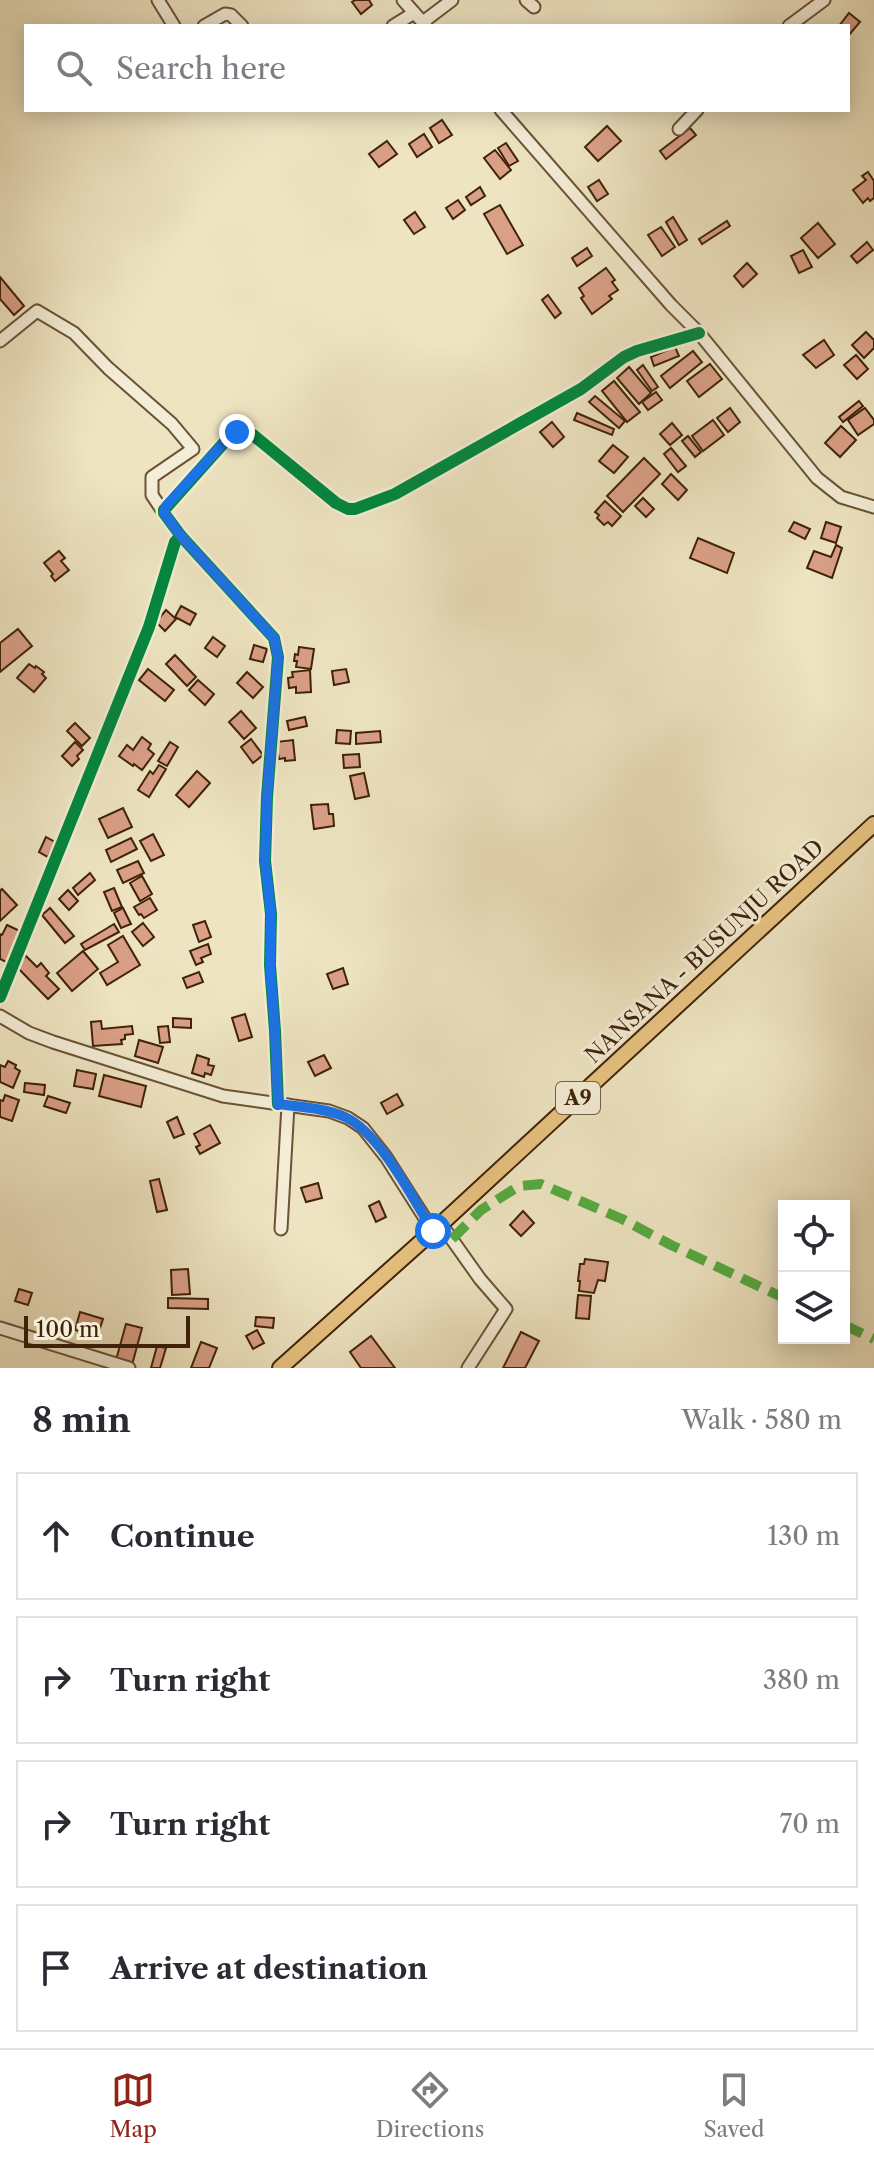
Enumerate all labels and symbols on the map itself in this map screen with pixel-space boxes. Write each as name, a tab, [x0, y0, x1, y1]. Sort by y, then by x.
route end	[219, 414, 255, 450]
street label: NANSANA - BUSUNJU ROAD	[580, 834, 829, 1069]
road number: A9	[556, 1082, 600, 1114]
route start	[415, 1213, 451, 1249]
scale bar	[24, 1312, 190, 1348]

